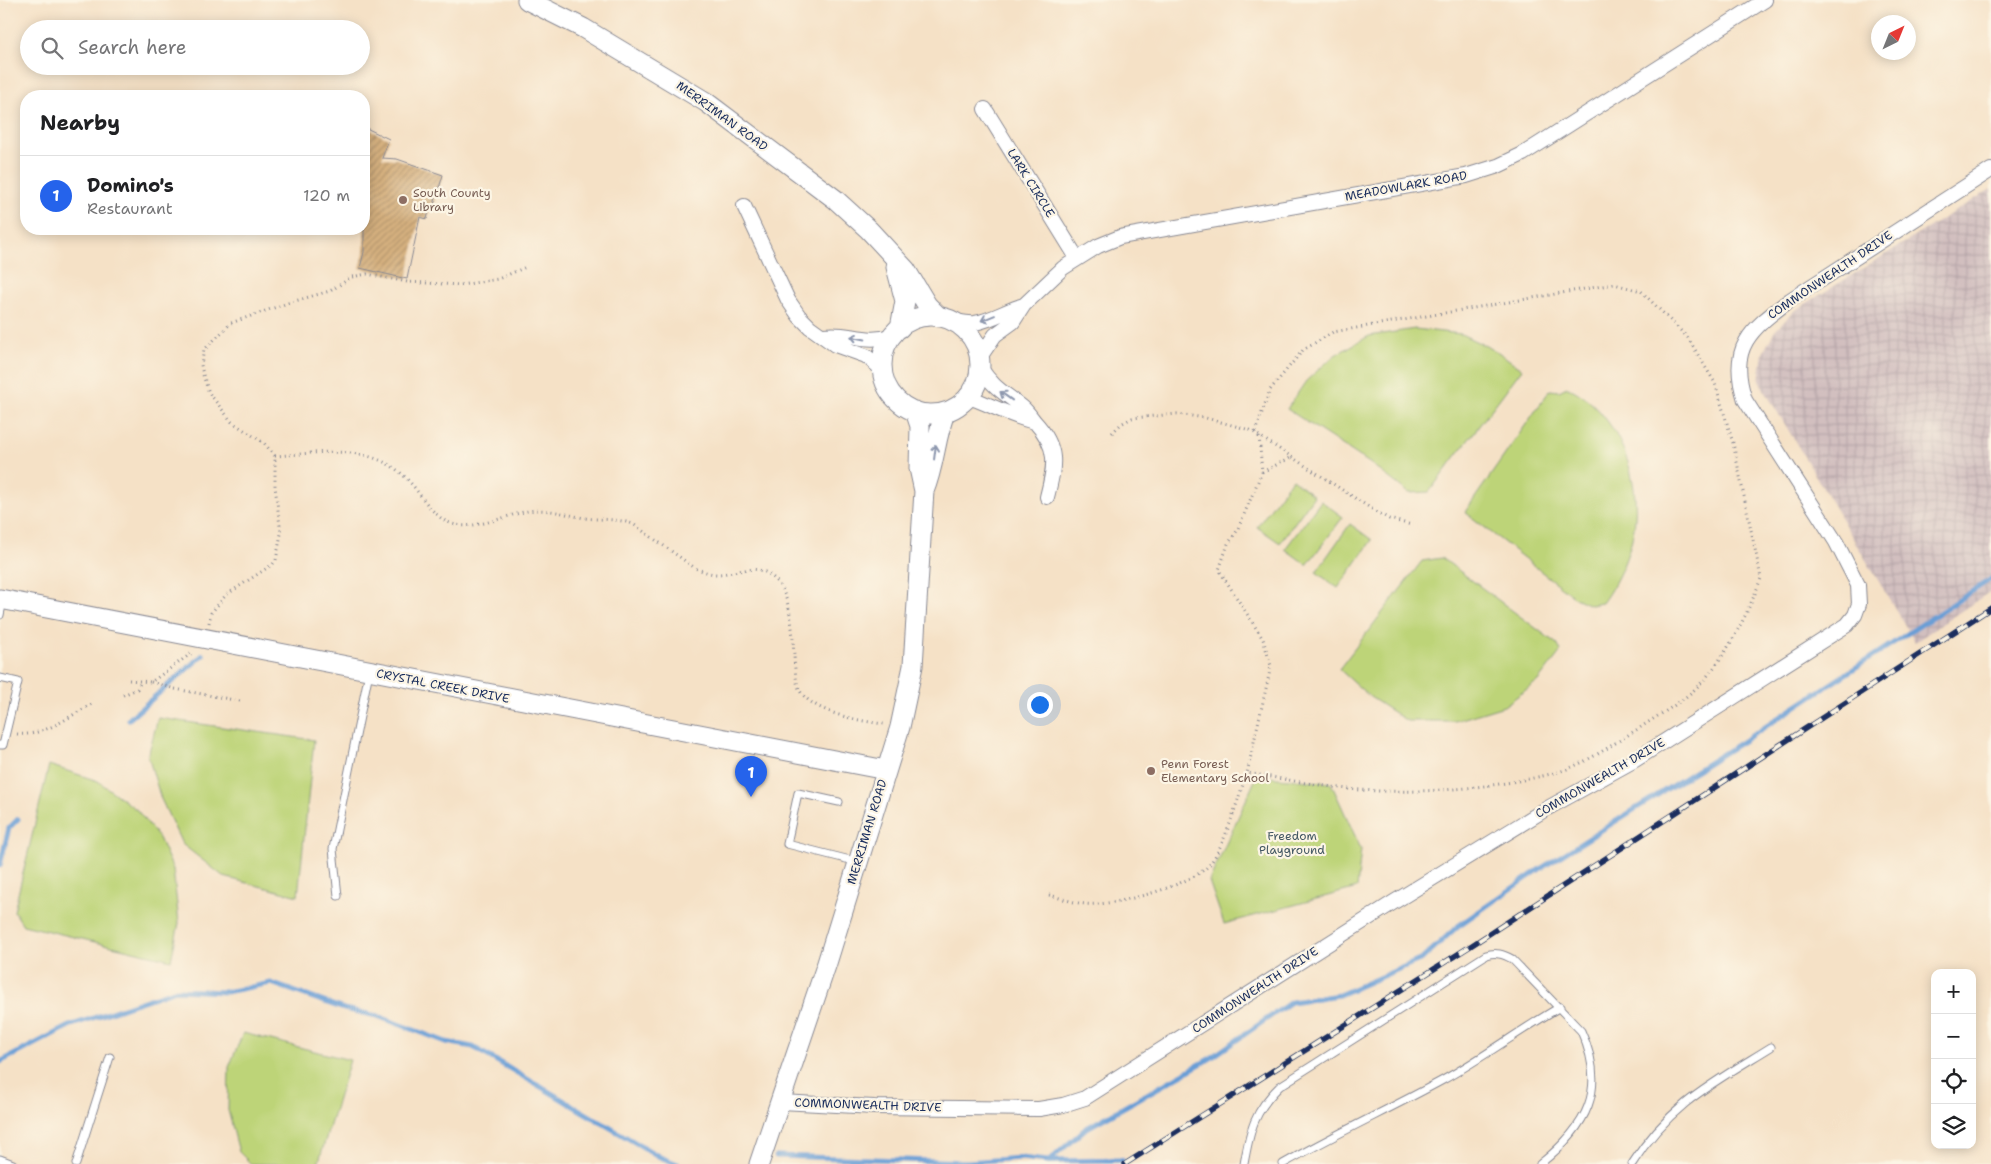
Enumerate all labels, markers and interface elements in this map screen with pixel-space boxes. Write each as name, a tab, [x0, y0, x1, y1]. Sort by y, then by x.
north arrow	[1871, 15, 1916, 60]
search box	[20, 20, 370, 75]
icon: search	[38, 34, 66, 62]
text: Search here	[78, 35, 187, 60]
street label: MERRIMAN ROAD	[673, 77, 771, 155]
text: Nearby	[40, 109, 120, 137]
street label: LARK CIRCLE	[1003, 146, 1059, 220]
street label: MEADOWLARK ROAD	[1344, 167, 1468, 205]
text: Domino's	[87, 173, 174, 198]
text: 1	[52, 185, 60, 206]
text: 120 m	[303, 185, 350, 206]
place label: South County Library	[413, 185, 491, 215]
marker: South County Library	[397, 194, 409, 206]
text: Restaurant	[87, 198, 173, 219]
street label: COMMONWEALTH DRIVE	[1764, 227, 1896, 323]
one-way arrow	[981, 314, 996, 324]
one-way arrow	[851, 333, 867, 342]
one-way arrow	[999, 391, 1013, 401]
one-way arrow	[930, 444, 940, 460]
street label: CRYSTAL CREEK DRIVE	[375, 665, 511, 707]
your location	[1027, 692, 1053, 718]
street label: COMMONWEALTH DRIVE	[1532, 734, 1668, 822]
pin: 1	[735, 756, 767, 797]
place label: Penn Forest Elementary School	[1161, 756, 1269, 786]
marker: Penn Forest Elementary School	[1145, 765, 1157, 777]
street label: MERRIMAN ROAD	[843, 777, 891, 887]
park label: Freedom Playground	[1259, 828, 1325, 858]
street label: COMMONWEALTH DRIVE	[1189, 943, 1321, 1037]
map controls	[1931, 969, 1976, 1149]
button: +	[1931, 969, 1976, 1014]
button: −	[1931, 1014, 1976, 1059]
button: locate	[1931, 1059, 1976, 1104]
street label: COMMONWEALTH DRIVE	[794, 1094, 942, 1116]
button: layers	[1931, 1104, 1976, 1149]

